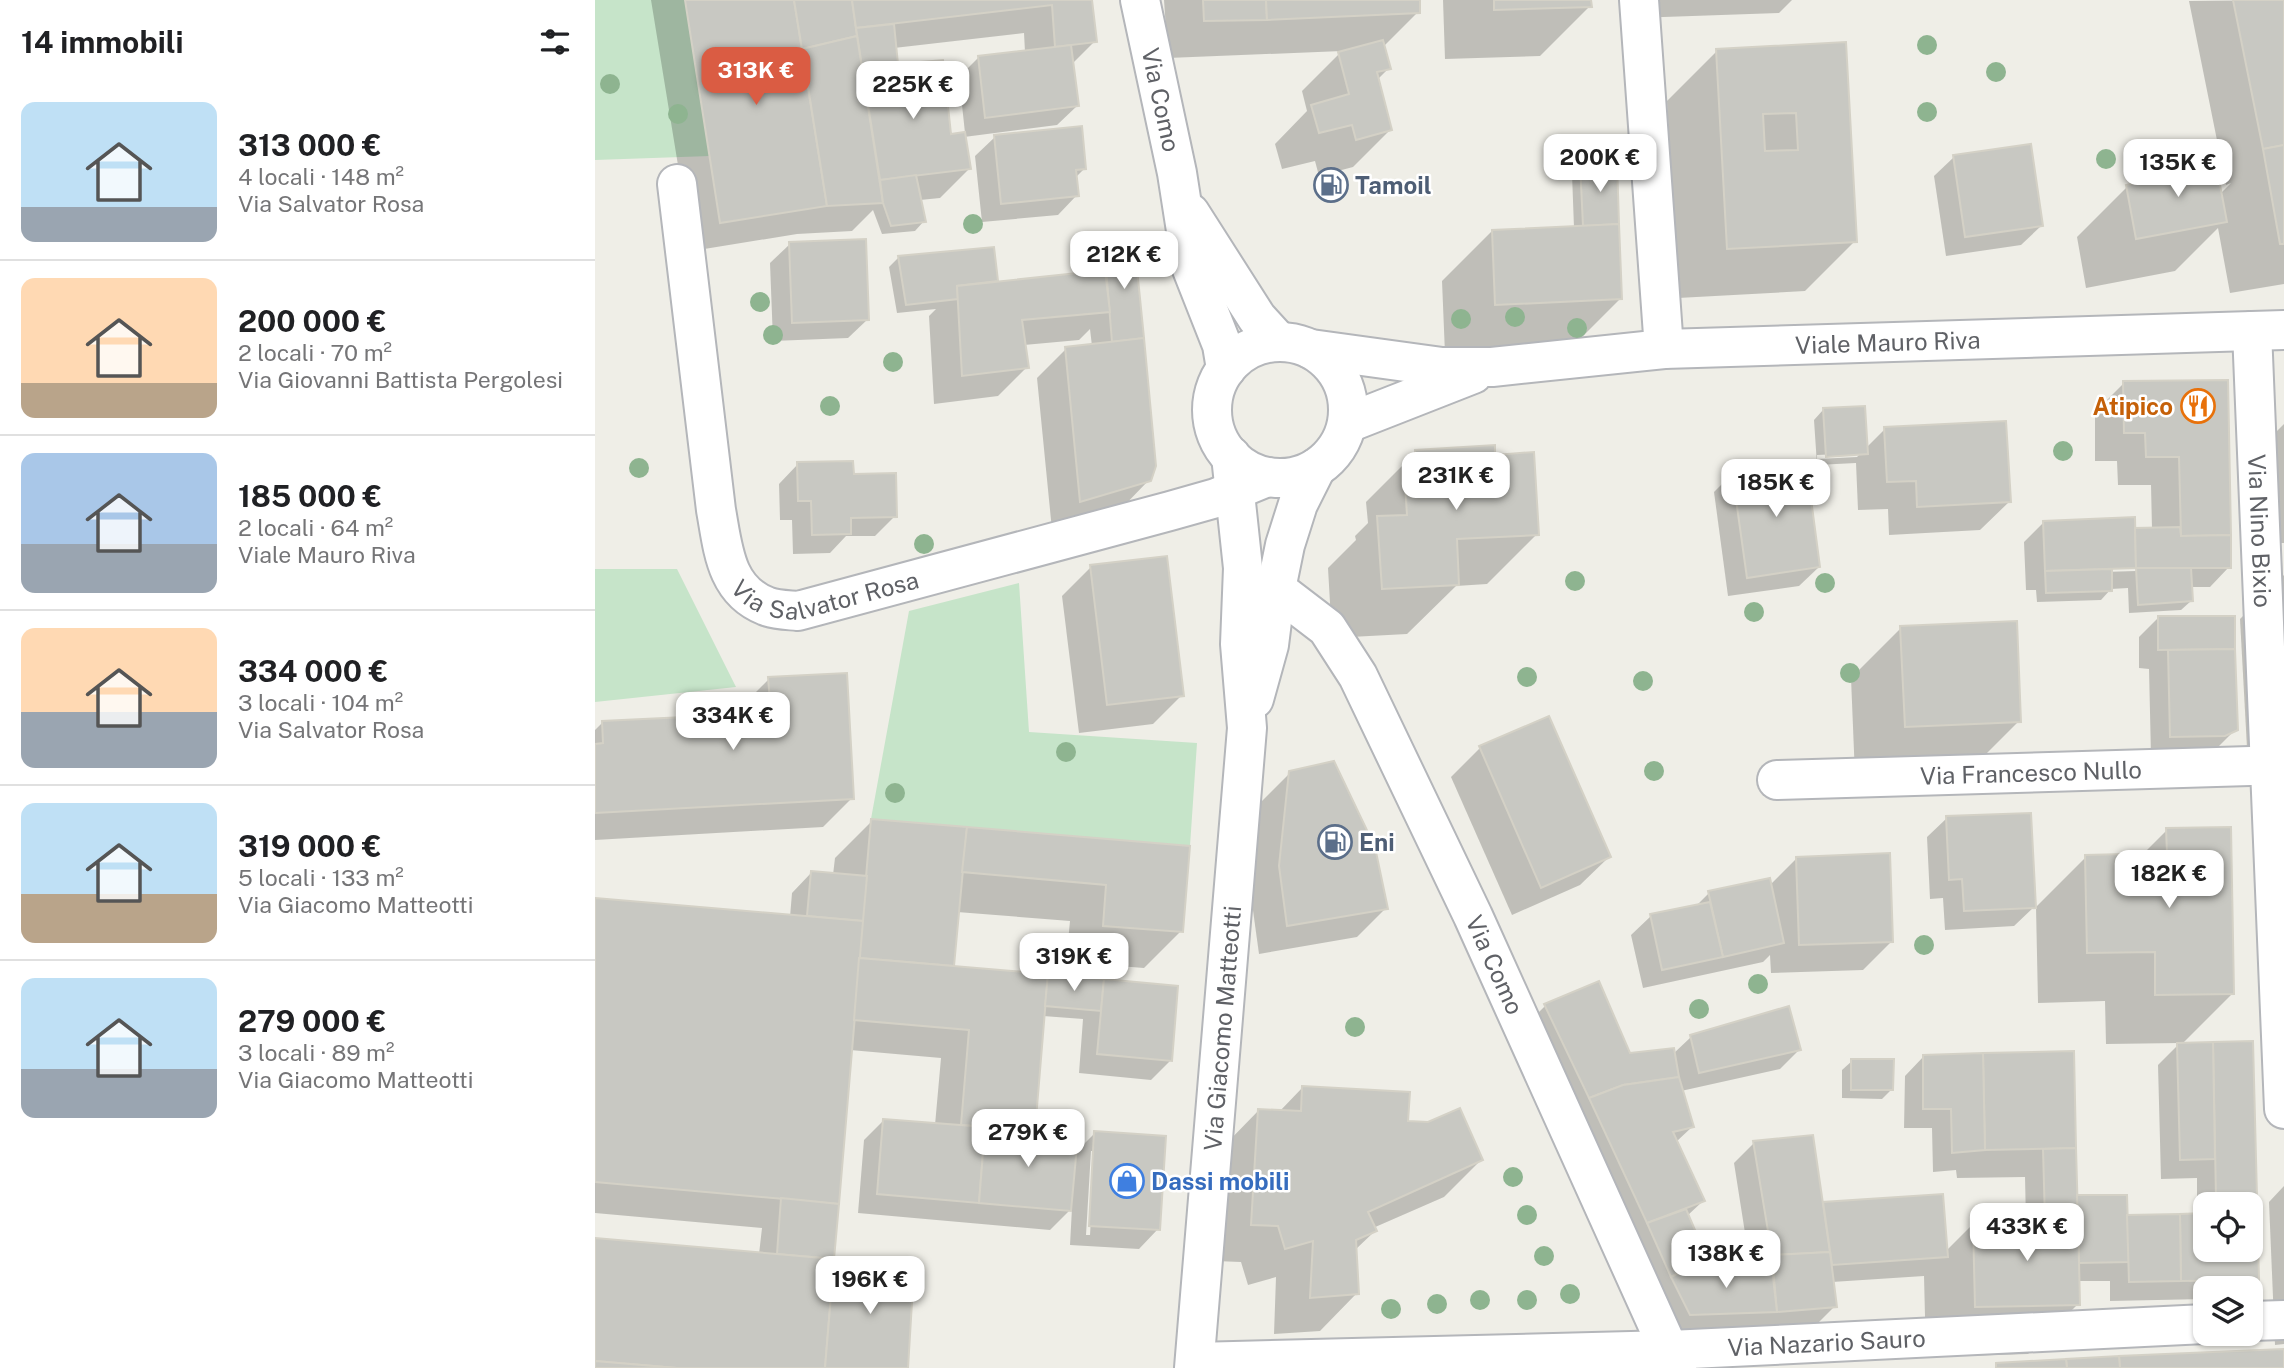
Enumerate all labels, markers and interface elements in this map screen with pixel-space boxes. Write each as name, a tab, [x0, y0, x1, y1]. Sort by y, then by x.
icon: filters	[536, 23, 574, 61]
text: 14 immobili	[21, 24, 183, 60]
street label: Via Como	[1137, 45, 1186, 154]
pin: 313K €	[699, 48, 813, 107]
text: 313K €	[717, 56, 795, 83]
pin: 225K €	[856, 61, 970, 121]
text: 225K €	[872, 70, 954, 97]
text: 313 000 €	[238, 127, 382, 163]
icon: home	[77, 130, 161, 214]
pin: 200K €	[1543, 134, 1657, 194]
pin: 135K €	[2121, 140, 2235, 199]
text: 200K €	[1560, 143, 1640, 170]
text: 135K €	[2139, 148, 2217, 175]
text: 4 locali · 148 m²	[238, 163, 404, 190]
fuel station icon: Tamoil	[1312, 166, 1350, 204]
place label: Tamoil	[1355, 171, 1432, 199]
text: Via Salvator Rosa	[238, 190, 424, 217]
pin: 212K €	[1067, 232, 1181, 291]
text: 212K €	[1086, 240, 1162, 267]
text: 200 000 €	[238, 303, 387, 339]
icon: home	[77, 306, 161, 390]
street label: Viale Mauro Riva	[1795, 325, 1981, 359]
text: 2 locali · 70 m²	[238, 339, 392, 366]
text: Via Giovanni Battista Pergolesi	[238, 366, 563, 393]
restaurant icon: Atipico	[2179, 387, 2217, 425]
place label: Atipico	[2092, 392, 2173, 420]
pin: 231K €	[1399, 452, 1513, 512]
street label: Via Nino Bixio	[2243, 453, 2277, 608]
pin: 185K €	[1719, 460, 1833, 519]
text: 231K €	[1418, 461, 1494, 488]
text: 185K €	[1737, 468, 1815, 495]
text: 185 000 €	[238, 478, 382, 514]
icon: home	[77, 481, 161, 565]
text: 2 locali · 64 m²	[238, 514, 393, 541]
text: Viale Mauro Riva	[238, 541, 416, 568]
street label: Via Salvator Rosa	[733, 561, 927, 589]
text: Via Salvator Rosa	[726, 565, 922, 625]
text: 334 000 €	[238, 653, 388, 689]
icon: home	[77, 656, 161, 740]
text: 3 locali · 104 m²	[238, 689, 403, 716]
pin: 334K €	[676, 692, 790, 752]
text: 334K €	[692, 701, 774, 728]
text: Via Salvator Rosa	[238, 716, 424, 743]
street label: Via Francesco Nullo	[1920, 755, 2142, 790]
fuel station icon: Eni	[1316, 823, 1354, 861]
text: 319 000 €	[238, 828, 381, 864]
place label: Eni	[1359, 828, 1395, 856]
icon: home	[77, 831, 161, 915]
pin: 182K €	[2112, 850, 2226, 910]
text: 182K €	[2131, 859, 2207, 886]
text: 5 locali · 133 m²	[238, 864, 404, 891]
text: Via Giacomo Matteotti	[238, 891, 473, 918]
street label: Via Giacomo Matteotti	[1198, 905, 1246, 1152]
street label: Via Como	[1461, 911, 1530, 1019]
pin: 319K €	[1017, 934, 1131, 993]
text: 319K €	[1036, 942, 1112, 969]
text: 279 000 €	[238, 1003, 386, 1039]
icon: home	[77, 1006, 161, 1090]
text: 3 locali · 89 m²	[238, 1039, 394, 1066]
text: Via Giacomo Matteotti	[238, 1066, 473, 1093]
pin: 279K €	[971, 1110, 1085, 1169]
text: 279K €	[988, 1118, 1068, 1145]
shop icon: Dassi mobili	[1108, 1162, 1146, 1200]
place label: Dassi mobili	[1151, 1167, 1289, 1195]
map controls	[2193, 1192, 2263, 1346]
button: locate	[2193, 1192, 2263, 1262]
pin: 433K €	[1970, 1204, 2084, 1263]
text: 433K €	[1986, 1212, 2068, 1239]
pin: 138K €	[1669, 1230, 1783, 1290]
text: 138K €	[1687, 1239, 1765, 1266]
pin: 196K €	[813, 1256, 927, 1316]
text: 196K €	[832, 1265, 908, 1292]
button: layers	[2193, 1276, 2263, 1346]
street label: Via Nazario Sauro	[1727, 1324, 1926, 1361]

